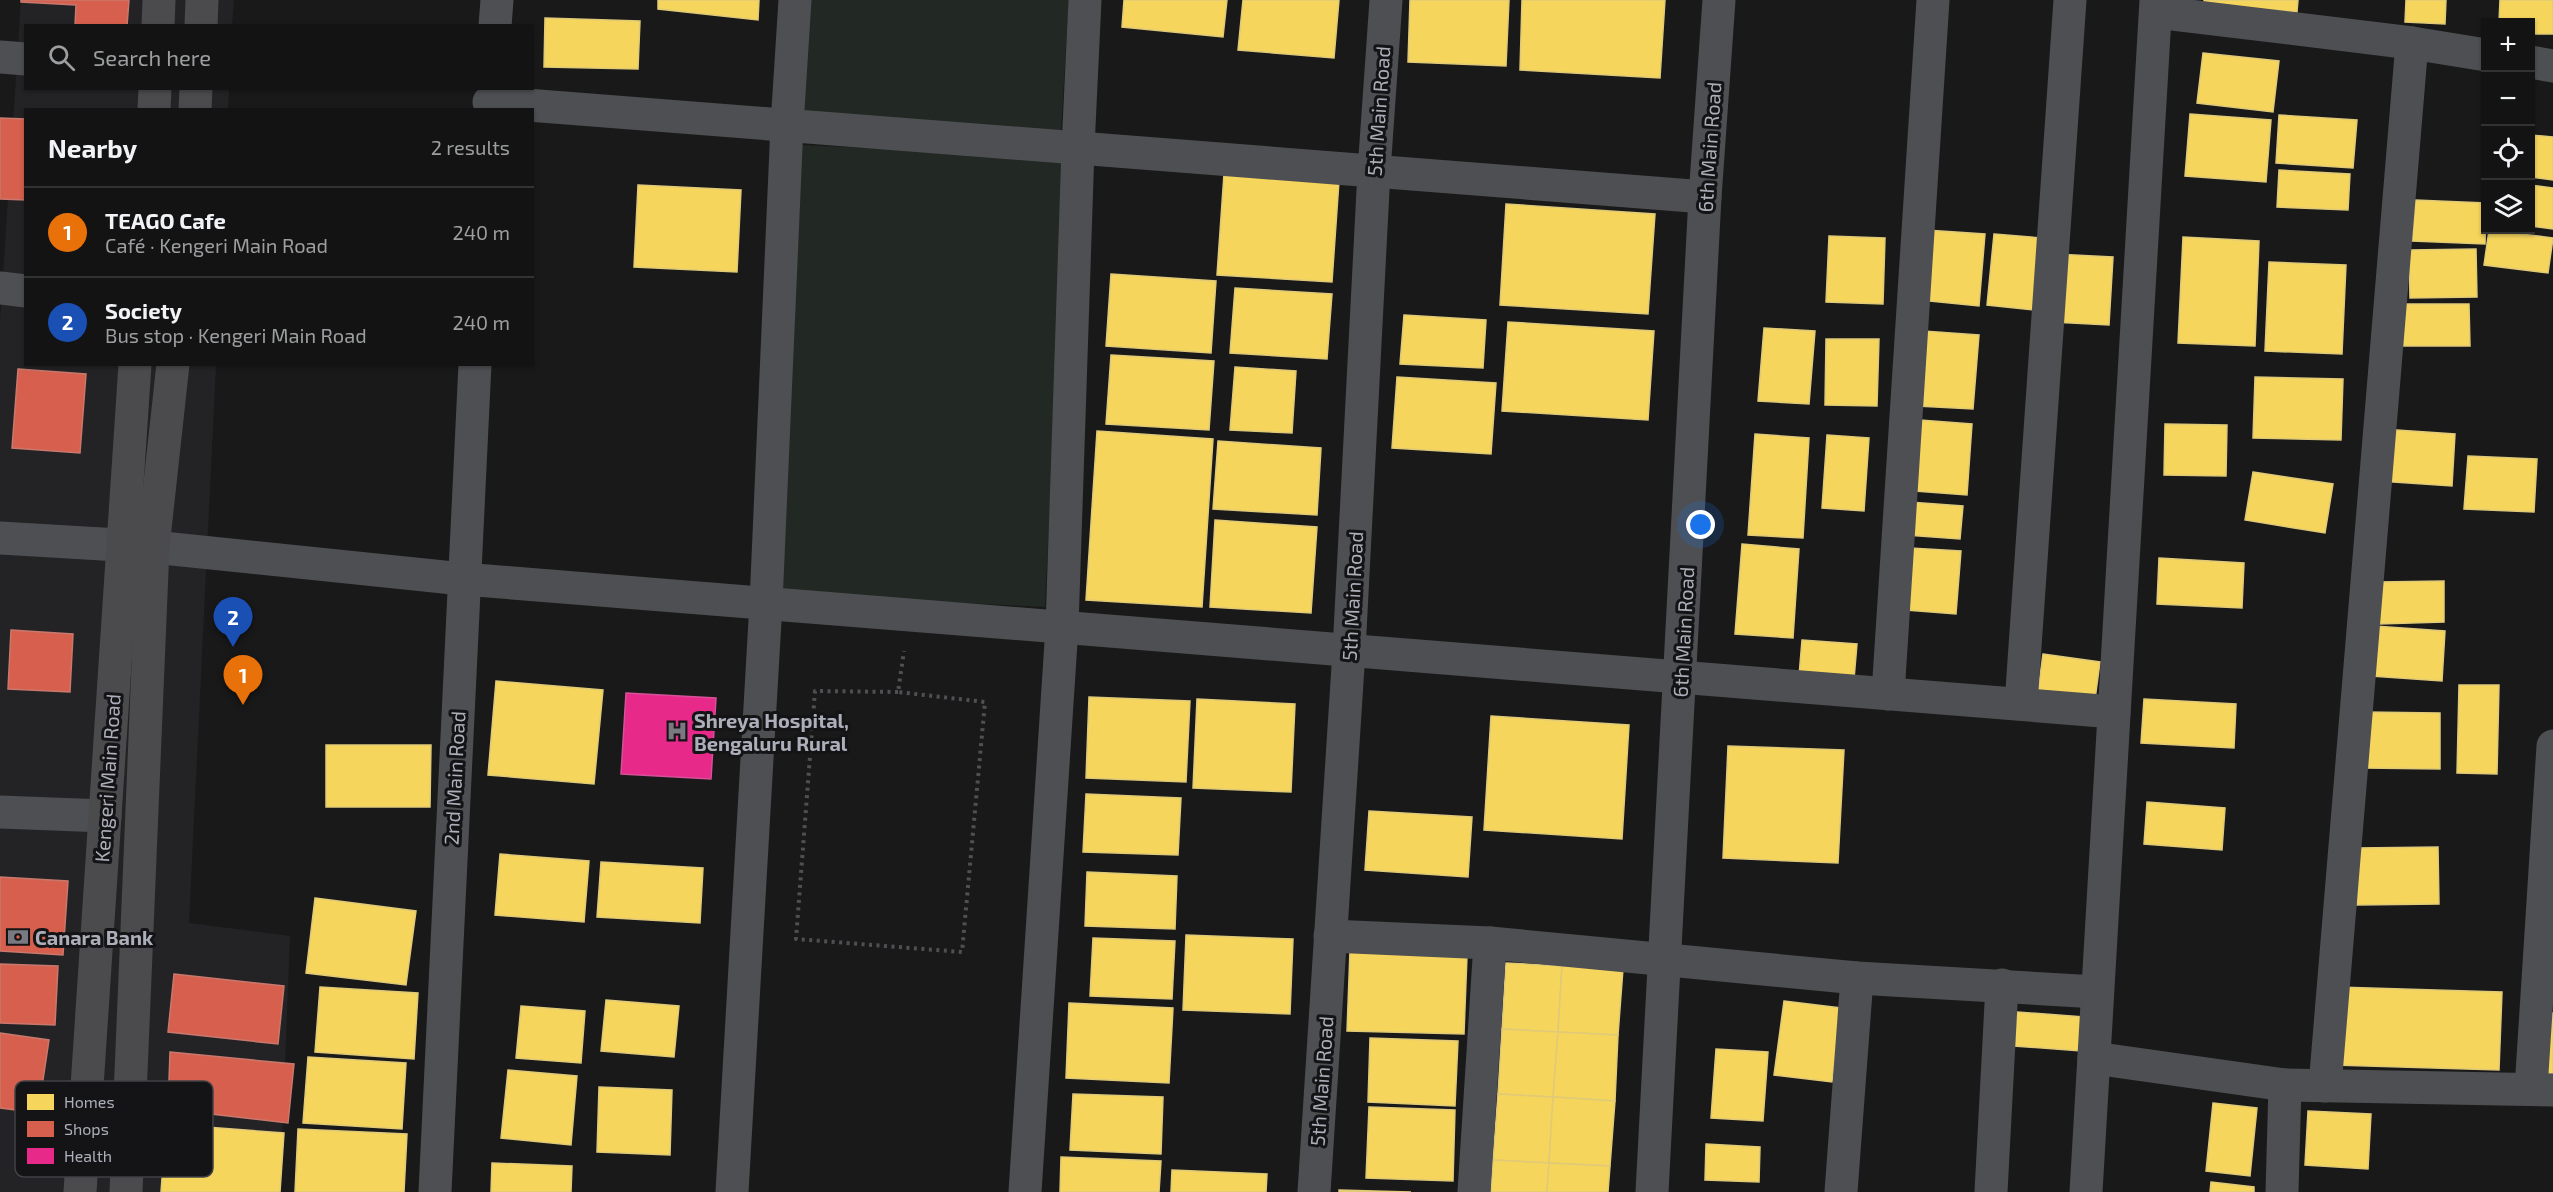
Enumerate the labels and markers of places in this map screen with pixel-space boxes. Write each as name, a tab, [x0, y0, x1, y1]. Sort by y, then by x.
pin: 2	[214, 598, 252, 647]
pin: 1	[224, 656, 262, 705]
place label: Shreya Hospital, Bengaluru Rural	[694, 708, 849, 755]
hospital icon: Shreya Hospital, Bengaluru Rural	[665, 719, 689, 743]
bank icon: Canara Bank	[6, 925, 30, 949]
place label: Canara Bank	[35, 925, 154, 949]

